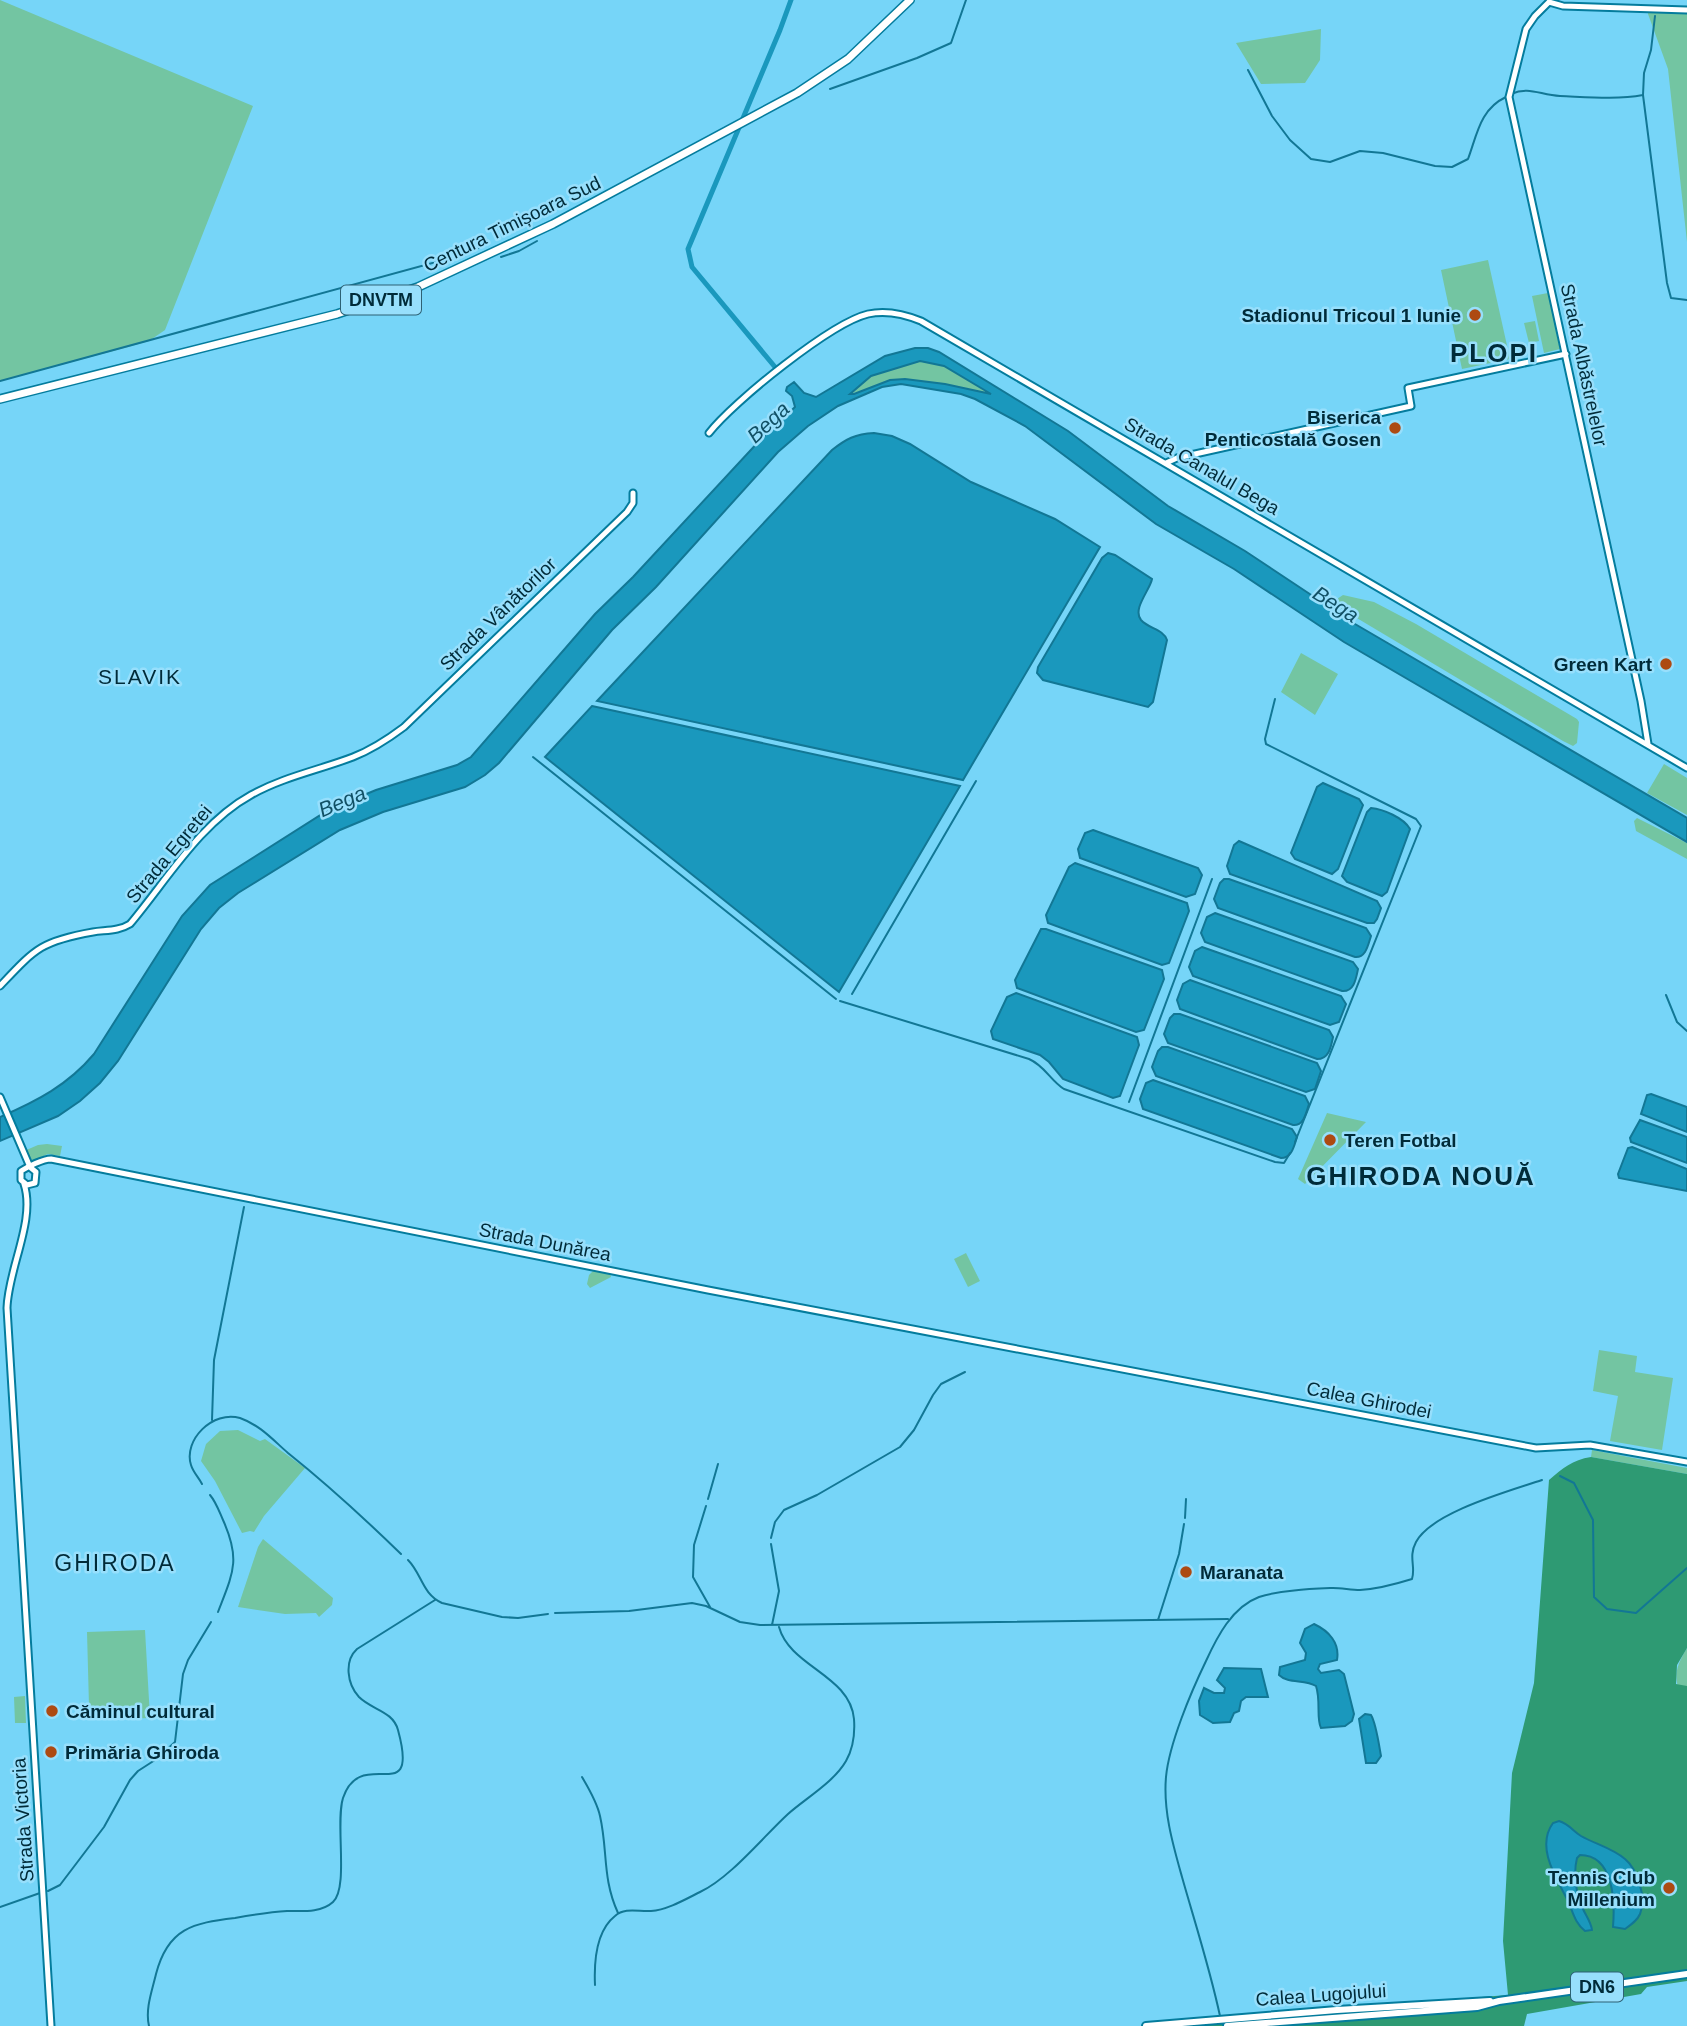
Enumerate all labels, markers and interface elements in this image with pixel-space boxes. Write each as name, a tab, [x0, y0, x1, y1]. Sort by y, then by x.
street label: Centura Timișoara Sud	[420, 172, 604, 276]
street label: Strada Albăstrelelor	[1556, 282, 1612, 449]
road number: DNVTM	[341, 286, 421, 314]
place label: Stadionul Tricoul 1 Iunie	[1241, 305, 1461, 326]
marker: Stadionul Tricoul 1 Iunie	[1467, 307, 1483, 323]
district label: PLOPI	[1450, 338, 1538, 368]
water label: Bega	[742, 397, 794, 447]
place label: Biserica Penticostală Gosen	[1205, 407, 1381, 450]
street label: Strada Canalul Bega	[1121, 413, 1284, 519]
marker: Biserica Penticostală Gosen	[1387, 420, 1403, 436]
street label: Strada Vânătorilor	[436, 553, 561, 675]
water label: Bega	[1309, 581, 1363, 627]
place label: Green Kart	[1554, 654, 1653, 675]
marker: Green Kart	[1658, 656, 1674, 672]
district label: SLAVIK	[98, 665, 182, 688]
water label: Bega	[315, 781, 369, 821]
street label: Strada Egretei	[122, 801, 216, 907]
place label: Teren Fotbal	[1344, 1130, 1457, 1151]
marker: Teren Fotbal	[1322, 1132, 1338, 1148]
district label: GHIRODA NOUĂ	[1306, 1161, 1536, 1191]
street label: Strada Dunărea	[477, 1219, 613, 1265]
street label: Calea Ghirodei	[1305, 1378, 1433, 1422]
district label: GHIRODA	[54, 1550, 176, 1576]
place label: Maranata	[1200, 1562, 1284, 1583]
marker: Maranata	[1178, 1564, 1194, 1580]
place label: Căminul cultural	[66, 1701, 215, 1722]
marker: Căminul cultural	[44, 1703, 60, 1719]
place label: Primăria Ghiroda	[65, 1742, 220, 1763]
marker: Primăria Ghiroda	[43, 1744, 59, 1760]
street label: Strada Victoria	[8, 1757, 38, 1883]
place label: Tennis Club Millenium	[1548, 1867, 1655, 1910]
marker: Tennis Club Millenium	[1661, 1880, 1677, 1896]
road number: DN6	[1571, 1972, 1623, 2001]
street label: Calea Lugojului	[1255, 1980, 1387, 2010]

